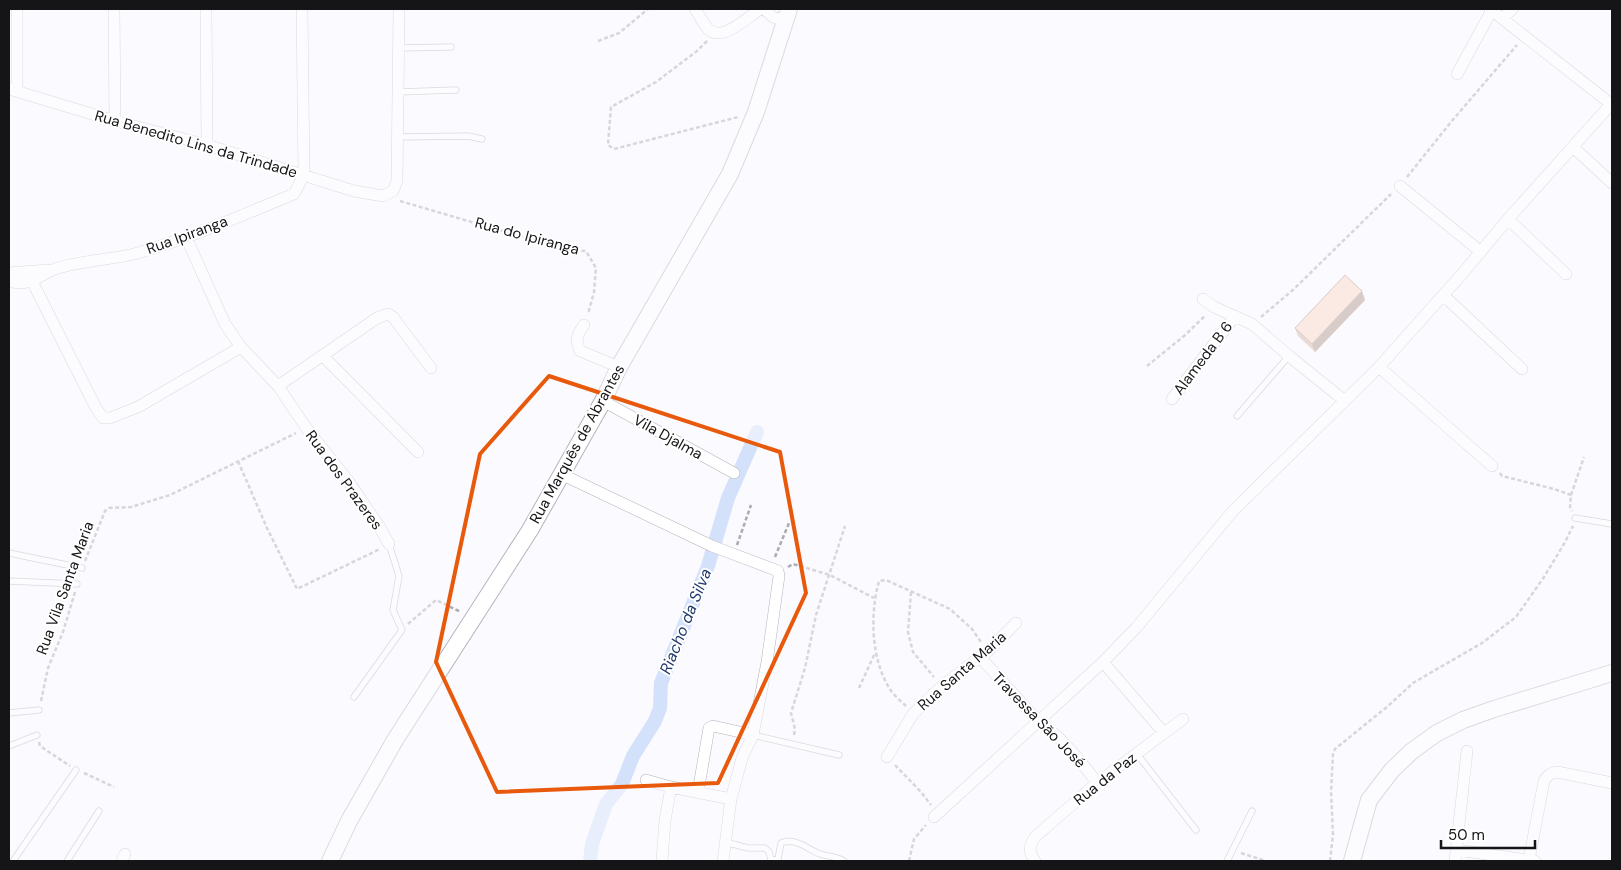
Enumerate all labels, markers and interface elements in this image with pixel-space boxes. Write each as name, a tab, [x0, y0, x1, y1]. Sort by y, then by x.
street label: Rua Benedito Lins da Trindade	[92, 105, 300, 183]
street label: Rua Ipiranga	[144, 211, 230, 259]
street label: Rua do Ipiranga	[473, 212, 581, 260]
street label: Alameda B 6	[1169, 317, 1237, 399]
street label: Rua Marquês de Abrantes	[525, 361, 629, 527]
street label: Vila Djalma	[630, 410, 706, 464]
street label: Rua dos Prazeres	[301, 426, 387, 534]
street label: Rua Vila Santa Maria	[32, 519, 98, 657]
water label: Riacho da Silva	[655, 565, 716, 677]
street label: Rua Santa Maria	[913, 627, 1011, 715]
street label: Travessa São José	[988, 668, 1090, 772]
street label: Rua da Paz	[1069, 748, 1141, 810]
scale bar	[1441, 818, 1535, 850]
text: 50 m	[1448, 825, 1485, 845]

